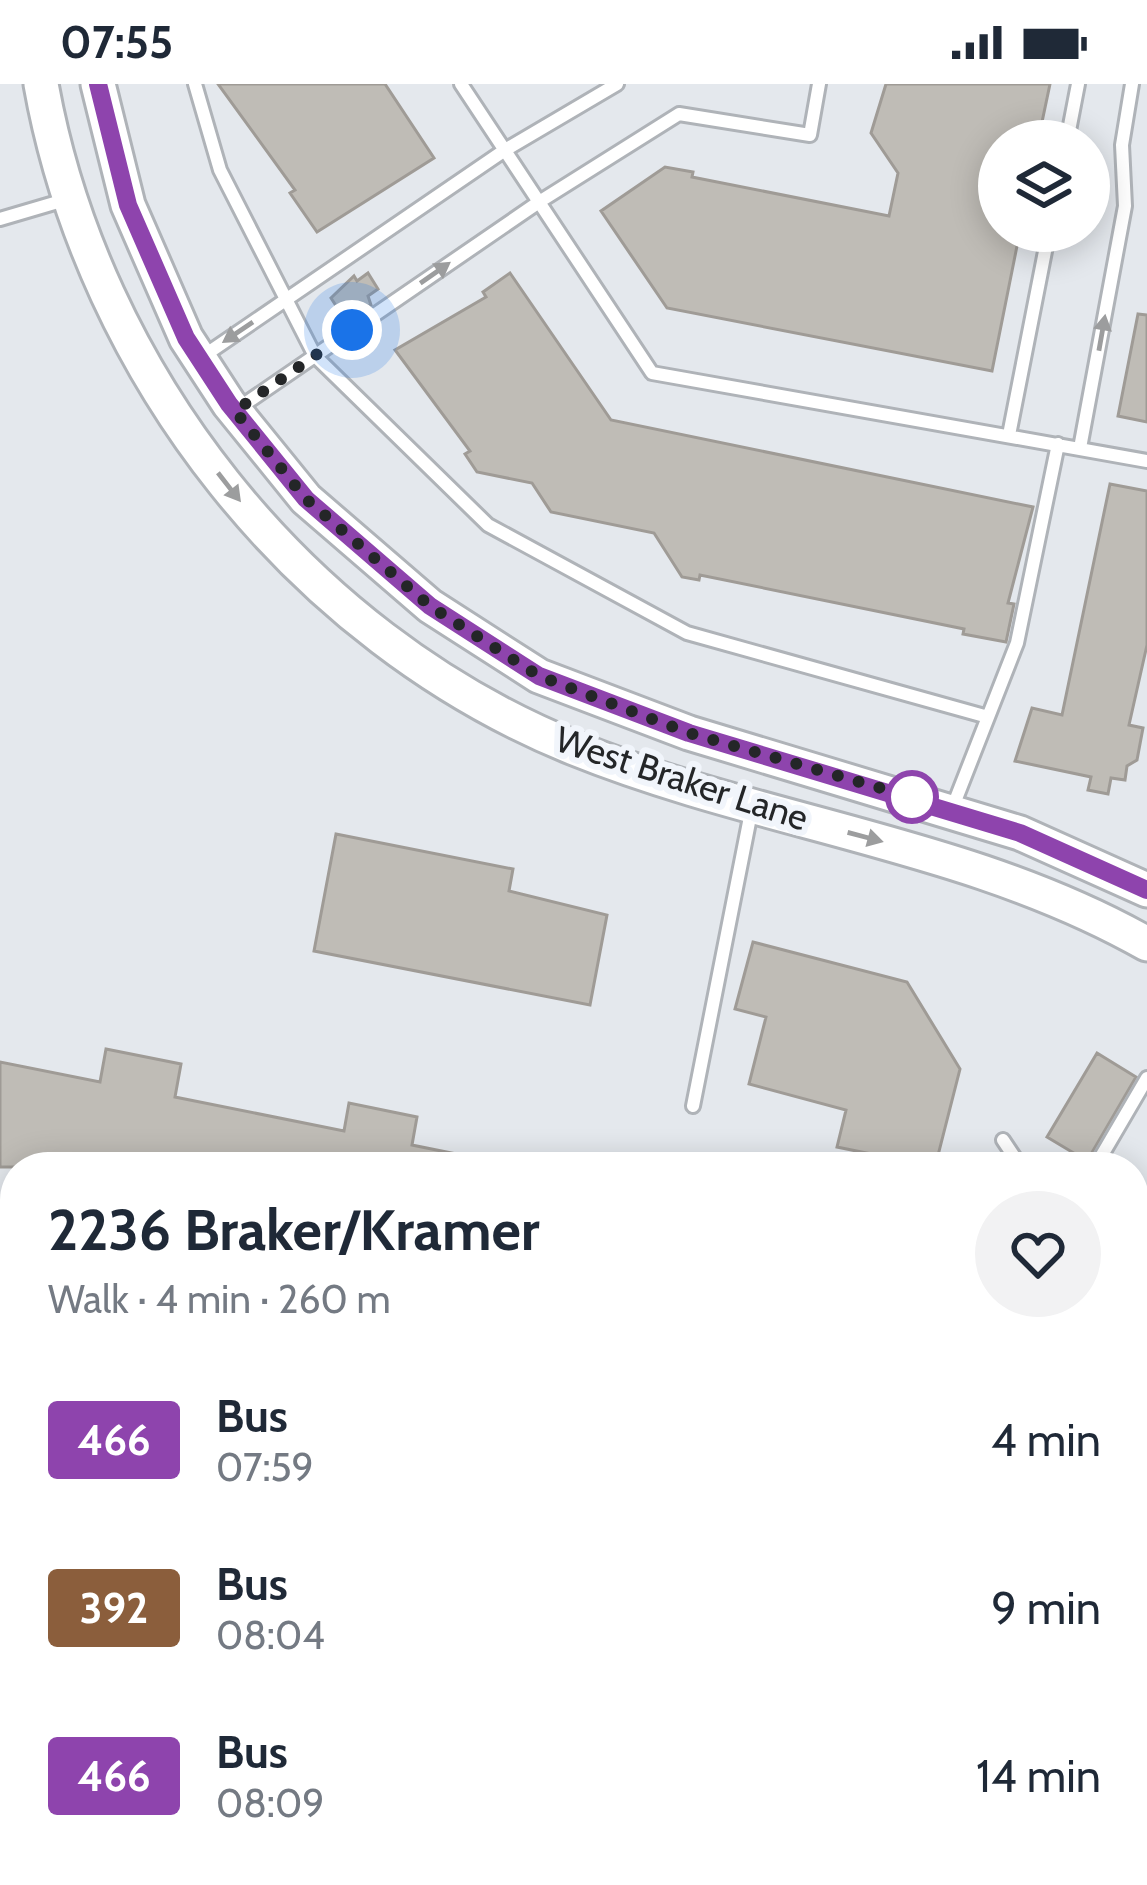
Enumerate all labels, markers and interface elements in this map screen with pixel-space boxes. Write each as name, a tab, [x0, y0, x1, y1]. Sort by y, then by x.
text: 07:55	[60, 15, 173, 69]
map controls	[978, 120, 1110, 252]
button: layers	[978, 120, 1110, 252]
one-way arrow	[419, 262, 451, 285]
your location	[322, 300, 382, 360]
one-way arrow	[1093, 314, 1112, 351]
one-way arrow	[222, 320, 254, 343]
one-way arrow	[216, 471, 241, 502]
street label: West Braker Lane	[550, 716, 814, 840]
unlabelled marker	[887, 772, 937, 822]
one-way arrow	[847, 828, 884, 847]
button: heart	[975, 1191, 1101, 1317]
text: 2236 Braker/Kramer	[48, 1195, 540, 1264]
text: Walk · 4 min · 260 m	[48, 1275, 391, 1323]
text: Bus	[216, 1389, 288, 1443]
text: 4 min	[991, 1413, 1101, 1467]
text: 466	[77, 1414, 151, 1466]
text: 07:59	[216, 1443, 314, 1491]
text: Bus	[216, 1557, 288, 1611]
text: 9 min	[991, 1581, 1101, 1635]
text: 392	[80, 1582, 148, 1634]
text: 08:04	[216, 1611, 325, 1659]
text: Bus	[216, 1725, 288, 1779]
text: 14 min	[976, 1749, 1101, 1803]
text: 466	[77, 1750, 151, 1802]
text: 08:09	[216, 1779, 324, 1827]

